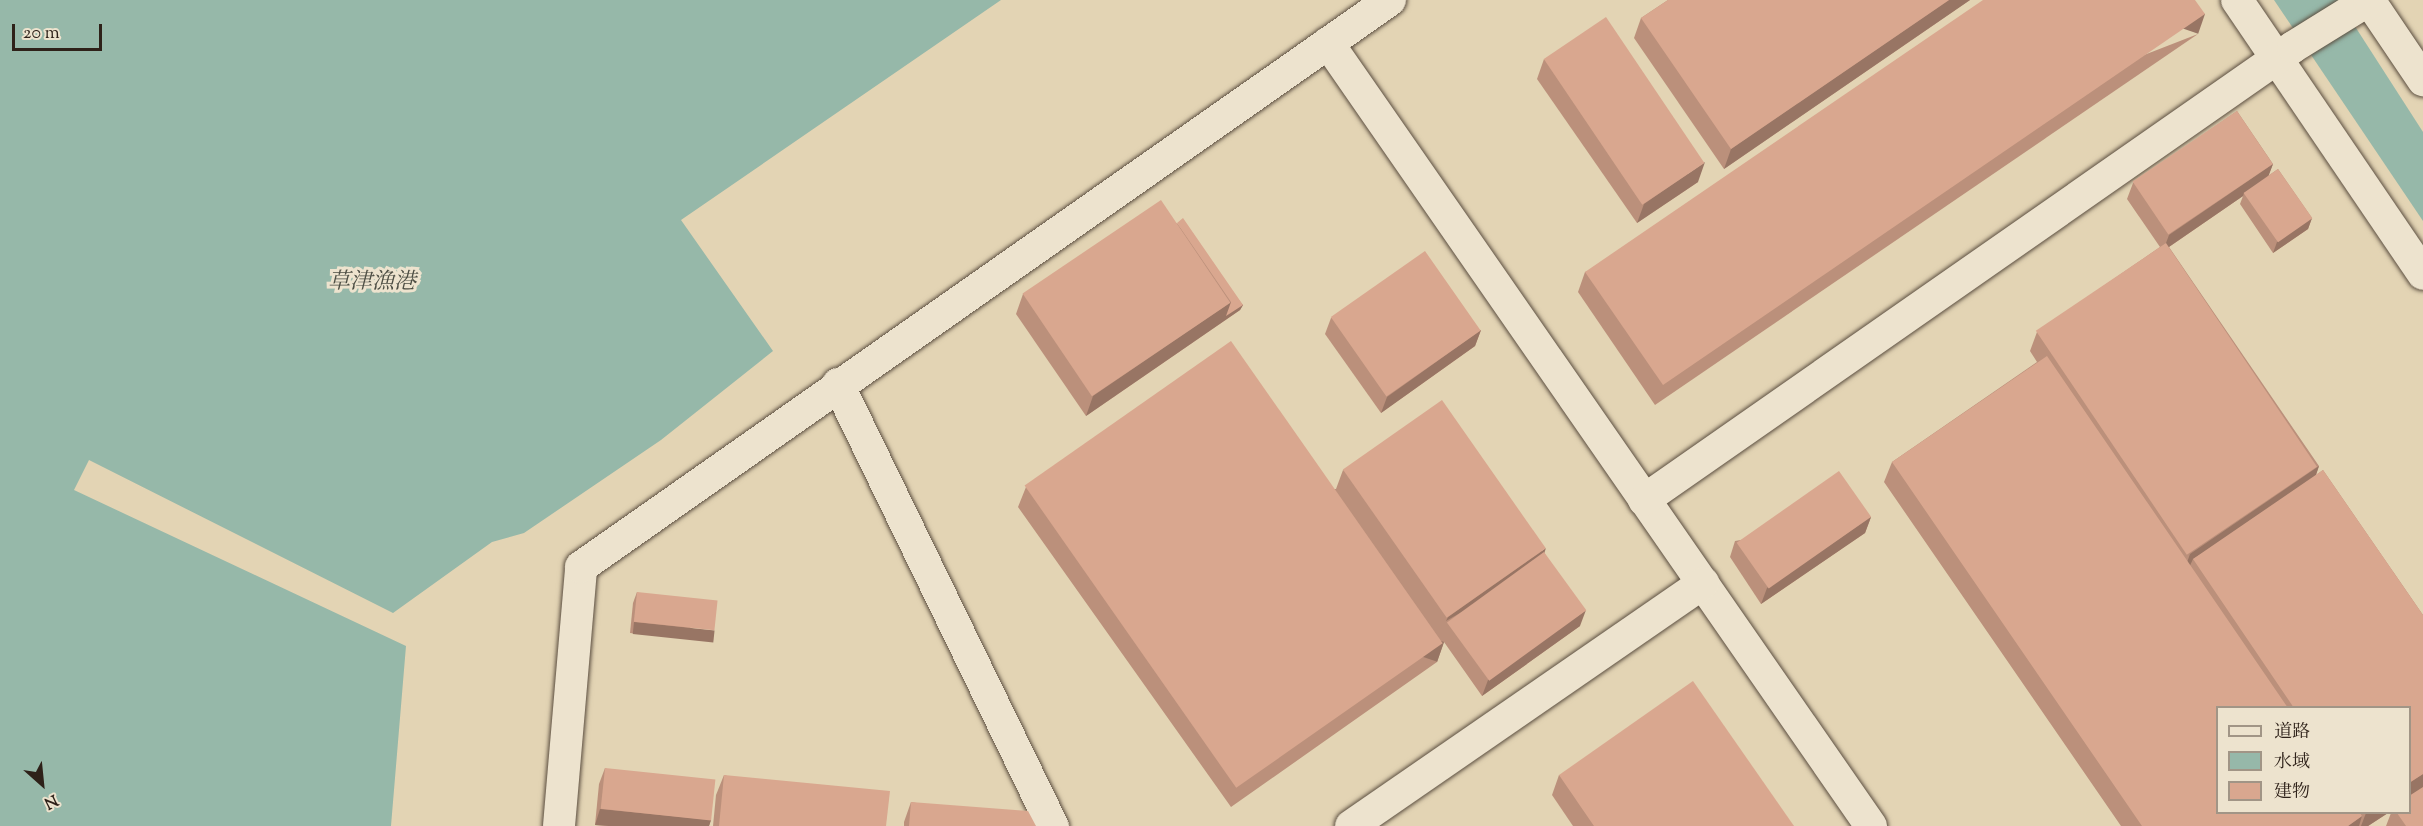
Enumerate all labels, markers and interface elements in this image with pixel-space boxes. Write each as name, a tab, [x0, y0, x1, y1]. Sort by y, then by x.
scale bar	[15, 12, 105, 50]
text: 20 m	[23, 21, 60, 47]
water label: 草津漁港	[328, 271, 416, 297]
legend	[2216, 706, 2411, 814]
text: 道路	[2274, 720, 2310, 746]
text: 水域	[2274, 750, 2310, 776]
north arrow	[12, 754, 72, 814]
text: 建物	[2274, 780, 2310, 806]
text: N	[39, 787, 61, 814]

